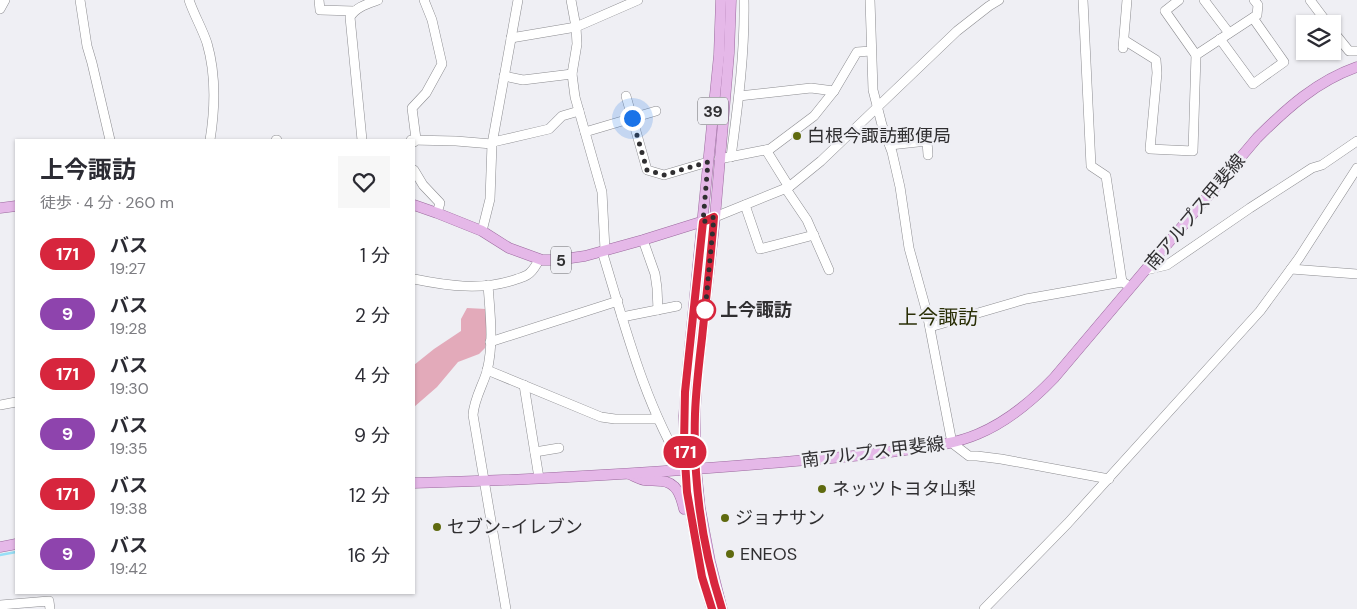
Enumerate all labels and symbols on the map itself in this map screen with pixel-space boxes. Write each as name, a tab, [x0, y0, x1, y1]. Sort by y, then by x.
road number: 39	[698, 98, 728, 124]
your location	[620, 106, 645, 131]
place label: 白根今諏訪郵便局	[807, 124, 951, 148]
marker: 白根今諏訪郵便局	[791, 130, 803, 142]
street label: 南アルプス甲斐線	[1140, 149, 1250, 275]
road number: 5	[551, 246, 571, 274]
place label: 上今諏訪	[720, 298, 792, 322]
marker: 上今諏訪	[694, 299, 716, 321]
district label: 上今諏訪	[898, 304, 978, 330]
street label: 南アルプス甲斐線	[800, 431, 946, 473]
line badge: 171	[656, 436, 714, 468]
place label: ネッツトヨタ山梨	[832, 477, 976, 501]
marker: ネッツトヨタ山梨	[816, 483, 828, 495]
place label: ジョナサン	[735, 506, 825, 530]
marker: ジョナサン	[719, 512, 731, 524]
place label: セブン-イレブン	[447, 515, 583, 539]
marker: セブン-イレブン	[431, 521, 443, 533]
place label: ENEOS	[740, 542, 797, 566]
marker: ENEOS	[724, 548, 736, 560]

